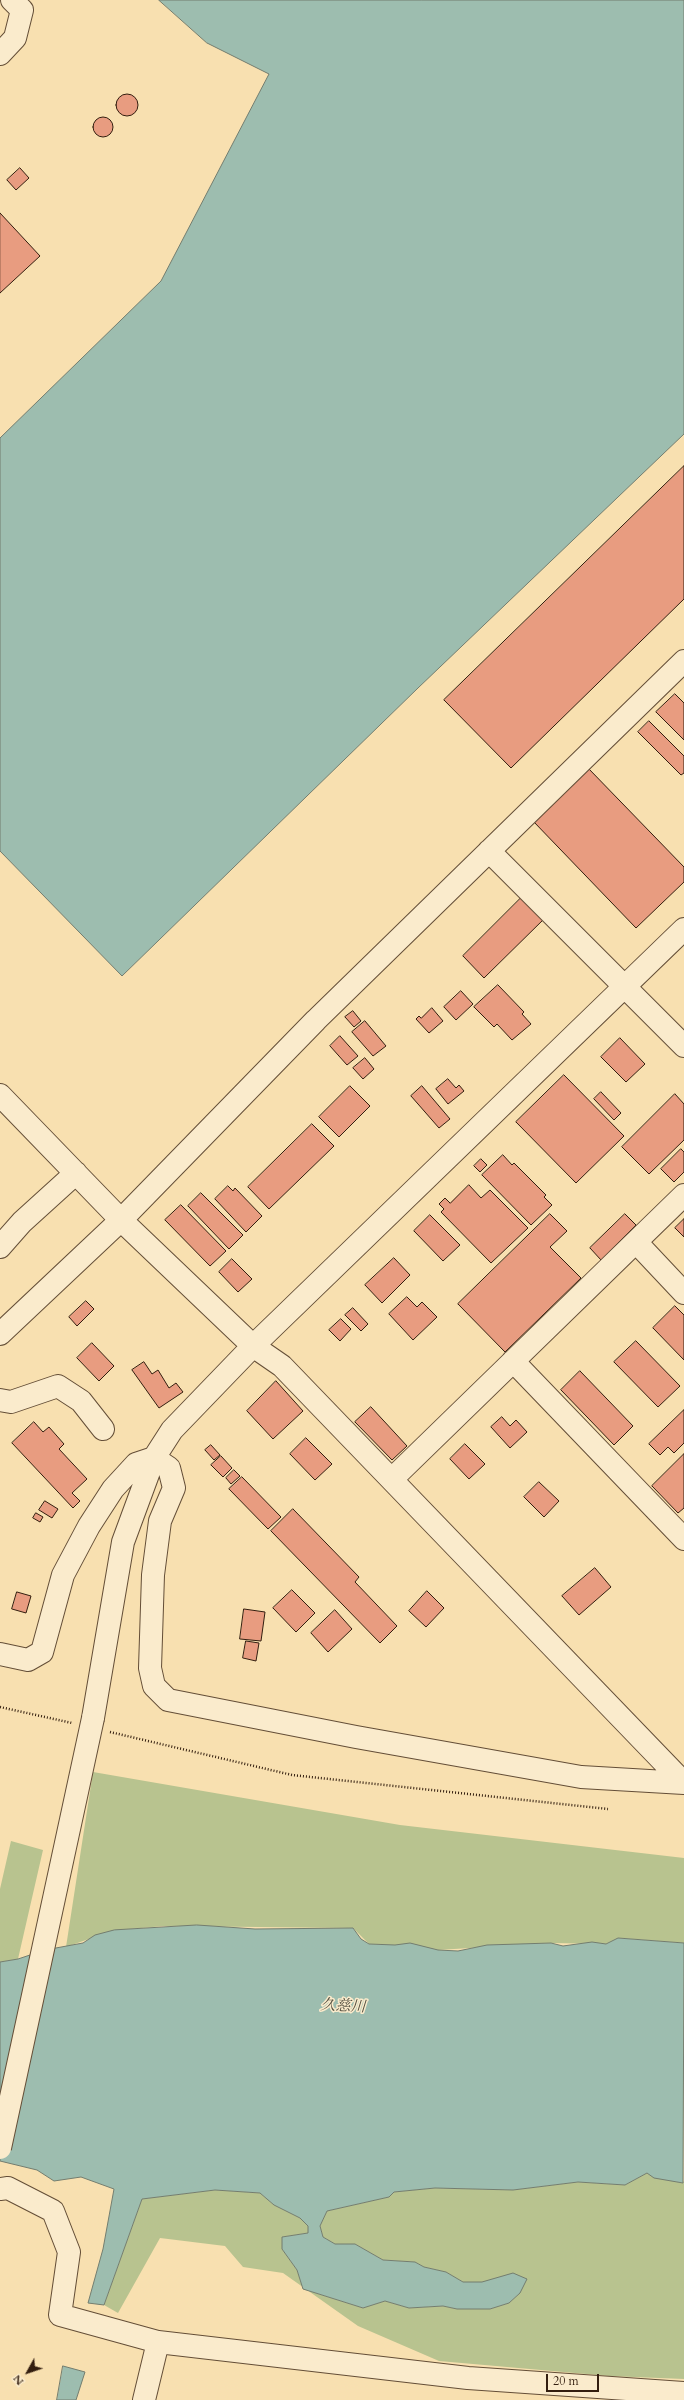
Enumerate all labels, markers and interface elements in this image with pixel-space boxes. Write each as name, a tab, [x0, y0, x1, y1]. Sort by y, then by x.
water label: 久慈川	[320, 1997, 366, 2017]
north arrow	[8, 2352, 48, 2392]
scale bar	[548, 2366, 601, 2392]
text: N	[10, 2372, 27, 2389]
text: 20 m	[553, 2373, 579, 2389]

